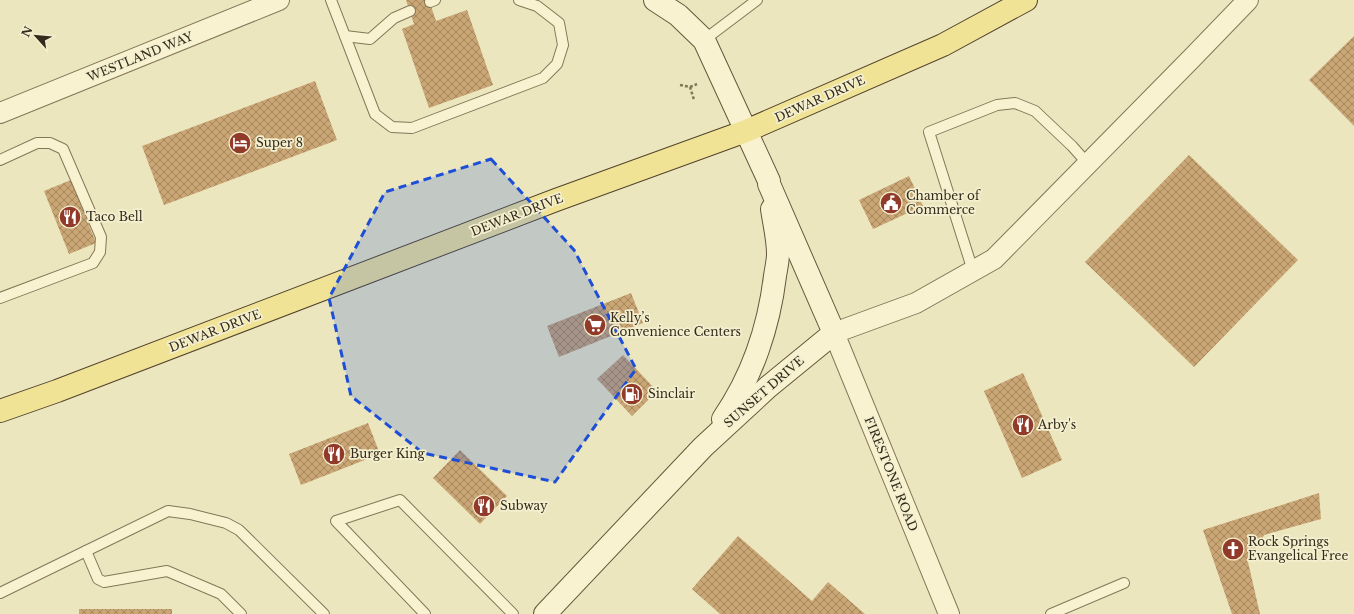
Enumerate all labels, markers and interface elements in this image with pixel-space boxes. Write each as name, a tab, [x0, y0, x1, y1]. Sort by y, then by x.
north arrow	[16, 16, 56, 56]
text: N	[19, 23, 36, 39]
street label: WESTLAND WAY	[84, 28, 195, 85]
street label: DEWAR DRIVE	[772, 72, 867, 125]
hotel icon: Super 8	[227, 130, 253, 156]
place label: Super 8	[256, 135, 303, 150]
place label: Chamber of Commerce	[906, 188, 982, 217]
street label: DEWAR DRIVE	[469, 190, 565, 239]
public building icon: Chamber of Commerce	[878, 190, 904, 216]
restaurant icon: Taco Bell	[57, 204, 83, 230]
place label: Taco Bell	[86, 209, 143, 224]
street label: DEWAR DRIVE	[167, 306, 263, 355]
place label: Kelly’s Convenience Centers	[610, 310, 741, 339]
supermarket icon: Kelly’s Convenience Centers	[582, 312, 608, 338]
street label: SUNSET DRIVE	[721, 353, 807, 430]
fuel station icon: Sinclair	[619, 381, 645, 407]
place label: Sinclair	[648, 386, 695, 401]
restaurant icon: Arby's	[1010, 412, 1036, 438]
street label: FIRESTONE ROAD	[862, 414, 921, 533]
place label: Arby's	[1037, 417, 1076, 432]
restaurant icon: Burger King	[321, 441, 347, 467]
place label: Burger King	[350, 446, 425, 461]
restaurant icon: Subway	[471, 493, 497, 519]
place label: Subway	[500, 498, 548, 513]
place label: Rock Springs Evangelical Free	[1248, 534, 1348, 563]
church icon: Rock Springs Evangelical Free	[1220, 536, 1246, 562]

